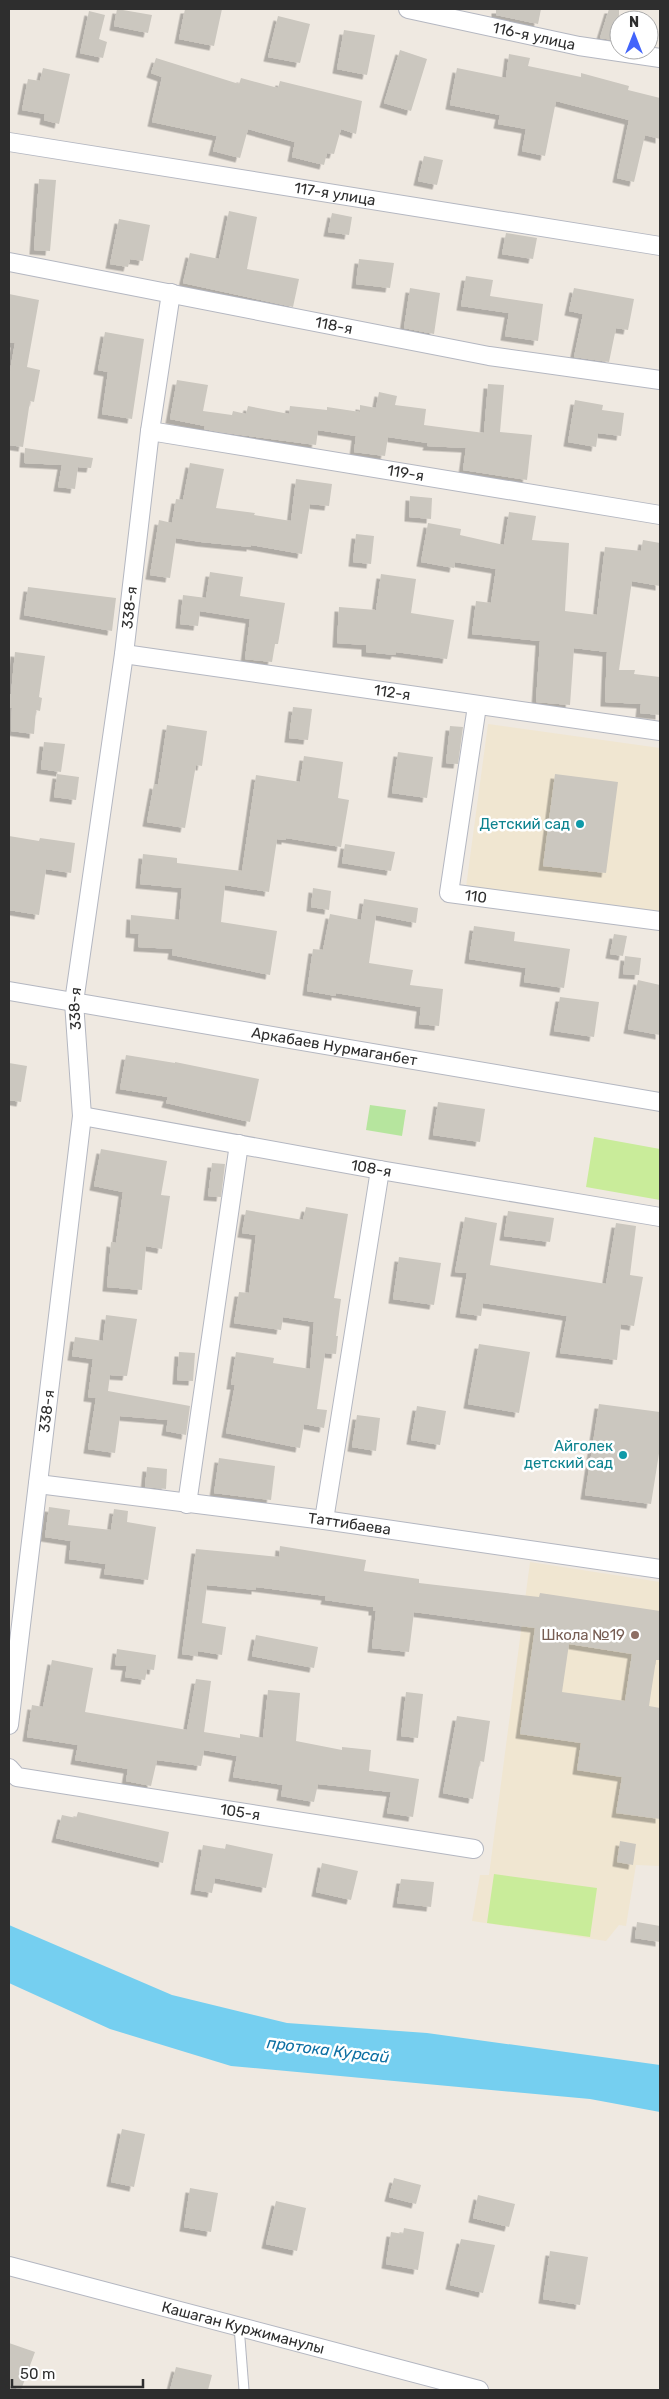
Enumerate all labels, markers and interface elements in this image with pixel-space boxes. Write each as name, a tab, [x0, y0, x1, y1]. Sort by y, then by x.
north arrow	[609, 10, 659, 60]
text: N	[629, 14, 639, 31]
street label: 116-я улица	[491, 19, 577, 54]
street label: 117-я улица	[293, 179, 377, 209]
street label: 118-я	[314, 313, 354, 338]
street label: 119-я	[386, 461, 425, 485]
street label: 338-я	[118, 585, 141, 630]
street label: 112-я	[373, 681, 412, 704]
place label: Детский сад	[479, 815, 570, 833]
marker: Детский сад	[574, 818, 586, 830]
street label: 110	[463, 886, 488, 907]
street label: 338-я	[65, 986, 85, 1031]
street label: Аркабаев Нурмаганбет	[250, 1023, 419, 1070]
street label: 108-я	[350, 1156, 393, 1181]
street label: 338-я	[35, 1389, 58, 1434]
place label: Айголек детский сад	[524, 1437, 613, 1472]
marker: Айголек детский сад	[617, 1449, 629, 1461]
street label: Таттибаева	[307, 1509, 392, 1539]
place label: Школа №19	[541, 1626, 625, 1644]
marker: Школа №19	[629, 1629, 641, 1641]
street label: 105-я	[219, 1800, 262, 1824]
water label: протока Курсай	[266, 2033, 391, 2067]
street label: Кашаган Куржиманулы	[160, 2298, 326, 2358]
scale bar	[12, 2356, 144, 2388]
text: 50 m	[20, 2365, 55, 2383]

